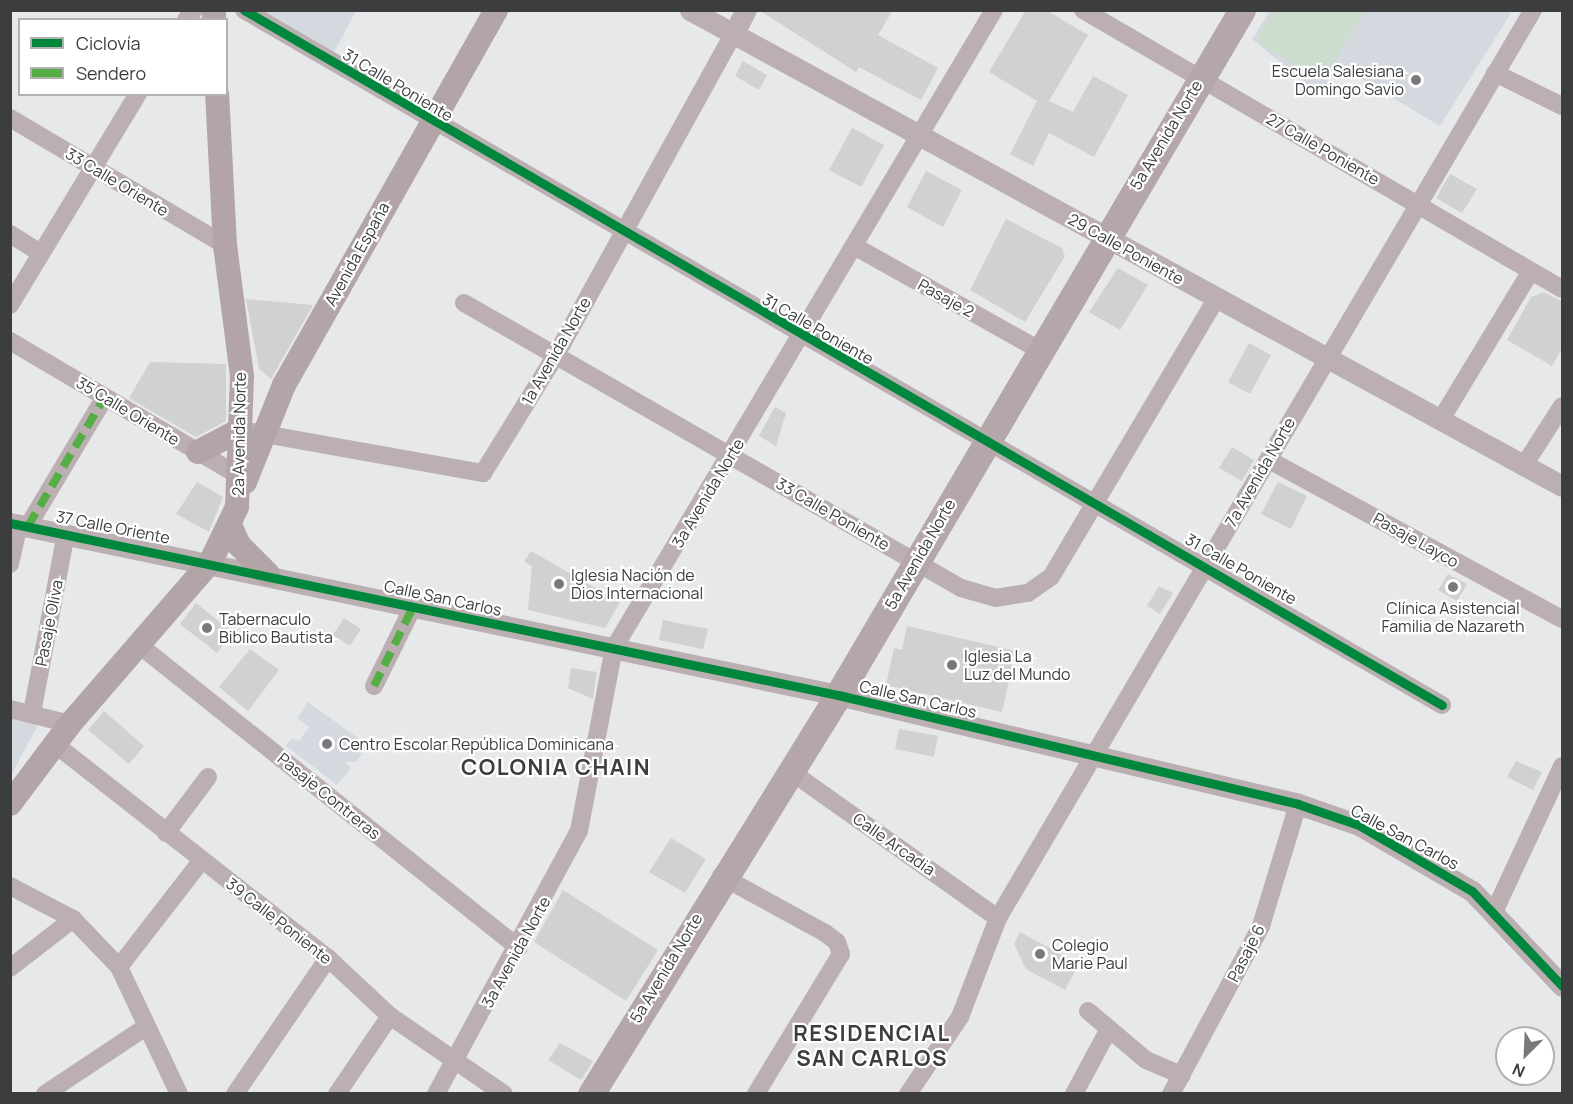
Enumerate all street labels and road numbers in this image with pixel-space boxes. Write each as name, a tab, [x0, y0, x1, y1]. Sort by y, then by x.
street label: 31 Calle Poniente	[339, 45, 457, 125]
street label: 5a Avenida Norte	[1126, 77, 1206, 193]
street label: 27 Calle Poniente	[1263, 109, 1383, 189]
street label: 33 Calle Oriente	[62, 144, 172, 220]
street label: Avenida España	[321, 199, 393, 309]
street label: 29 Calle Poniente	[1065, 209, 1187, 289]
street label: Pasaje 2	[915, 275, 977, 321]
street label: 31 Calle Poniente	[759, 289, 877, 369]
street label: 1a Avenida Norte	[517, 294, 595, 408]
street label: 2a Avenida Norte	[228, 372, 250, 496]
street label: 35 Calle Oriente	[73, 373, 183, 449]
street label: 7a Avenida Norte	[1221, 414, 1299, 530]
street label: 3a Avenida Norte	[668, 435, 748, 551]
street label: 33 Calle Poniente	[773, 474, 893, 554]
street label: 5a Avenida Norte	[881, 495, 959, 613]
street label: 37 Calle Oriente	[54, 507, 172, 547]
street label: Pasaje Layco	[1370, 509, 1462, 571]
street label: 31 Calle Poniente	[1182, 529, 1300, 609]
street label: Calle San Carlos	[383, 576, 503, 620]
street label: Pasaje Oliva	[31, 578, 67, 668]
street label: Calle San Carlos	[858, 676, 978, 722]
street label: Pasaje Contreras	[274, 749, 384, 843]
street label: Calle San Carlos	[1348, 800, 1462, 874]
street label: Calle Arcadia	[849, 809, 939, 879]
street label: 39 Calle Poniente	[222, 874, 336, 968]
street label: 3a Avenida Norte	[478, 893, 554, 1011]
street label: 5a Avenida Norte	[626, 910, 706, 1026]
street label: Pasaje 6	[1223, 921, 1269, 985]

